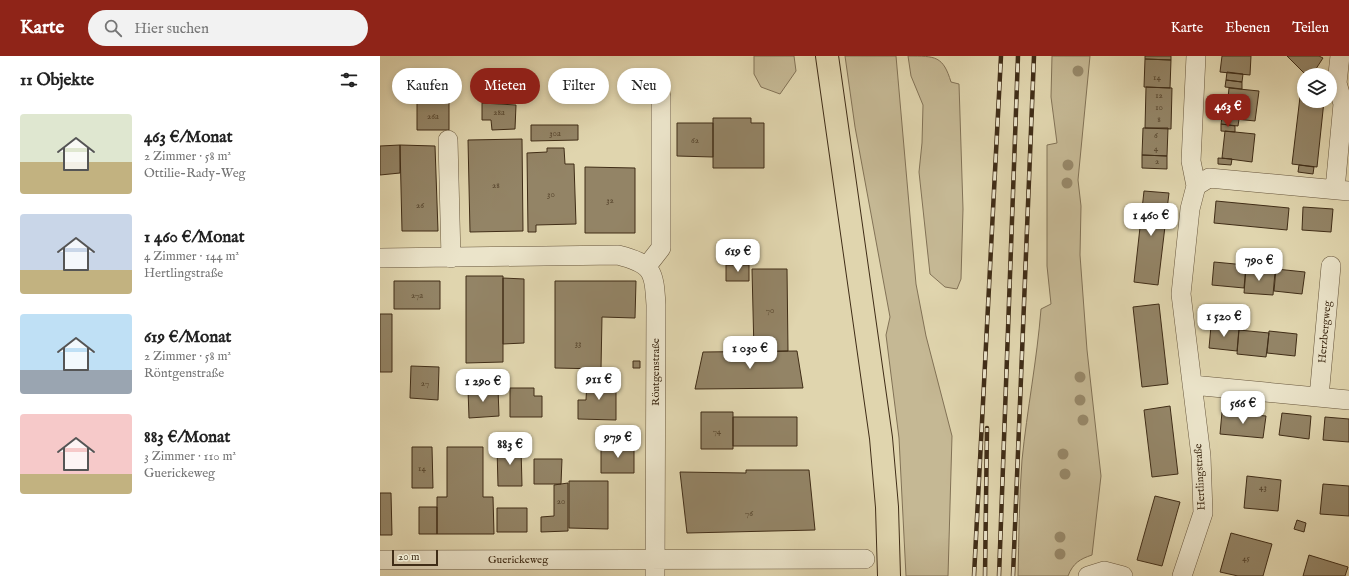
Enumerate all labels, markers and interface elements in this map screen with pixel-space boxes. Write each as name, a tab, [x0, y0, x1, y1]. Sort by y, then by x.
search box	[88, 10, 368, 46]
text: Karte	[20, 16, 64, 40]
icon: search	[102, 17, 124, 39]
text: Hier suchen	[134, 19, 209, 38]
text: Karte	[1171, 19, 1203, 37]
text: Ebenen	[1225, 19, 1270, 37]
text: Teilen	[1292, 19, 1329, 37]
chip: Kaufen	[392, 68, 462, 104]
chip: Mieten	[470, 68, 540, 104]
chip: Filter	[548, 68, 609, 104]
chip: Neu	[617, 68, 671, 104]
map controls	[1297, 68, 1337, 108]
button: layers	[1297, 68, 1337, 108]
icon: filters	[338, 69, 360, 91]
text: 11 Objekte	[20, 70, 94, 91]
house number: 14	[1153, 72, 1161, 83]
house number: 12	[1155, 90, 1163, 101]
pin: 463 €	[1200, 94, 1256, 128]
text: 463 €	[1214, 98, 1242, 115]
house number: 10	[1155, 102, 1163, 113]
house number: 28a	[493, 107, 505, 118]
house number: 26a	[427, 111, 439, 122]
house number: 8	[1157, 114, 1161, 125]
text: 463 €/Monat	[144, 127, 232, 148]
house number: 30a	[549, 128, 561, 139]
icon: home	[52, 130, 100, 178]
house number: 6	[1154, 130, 1158, 141]
house number: 62	[691, 135, 699, 146]
house number: 4	[1154, 143, 1159, 154]
text: 2 Zimmer · 58 m²	[144, 148, 231, 165]
house number: 2	[1155, 156, 1159, 167]
text: Ottilie-Rady-Weg	[144, 165, 246, 182]
house number: 28	[492, 180, 500, 191]
house number: 30	[547, 189, 555, 200]
house number: 32	[606, 195, 614, 206]
house number: 26	[416, 200, 424, 211]
pin: 1 460 €	[1114, 203, 1188, 237]
text: 1 460 €	[1133, 207, 1169, 224]
text: 1 460 €/Monat	[144, 227, 245, 248]
icon: home	[52, 230, 100, 278]
pin: 619 €	[710, 239, 766, 273]
text: 619 €	[725, 243, 751, 260]
text: 4 Zimmer · 144 m²	[144, 248, 239, 265]
pin: 790 €	[1231, 248, 1287, 282]
text: 790 €	[1245, 252, 1273, 269]
text: Hertlingstraße	[144, 265, 223, 282]
house number: 27a	[411, 290, 423, 301]
street label: Herzbergweg	[1315, 299, 1335, 364]
pin: 1 520 €	[1187, 304, 1261, 338]
house number: 70	[766, 305, 774, 316]
text: 1 520 €	[1206, 308, 1242, 325]
text: 619 €/Monat	[144, 327, 231, 348]
icon: home	[52, 330, 100, 378]
pin: 1 030 €	[713, 336, 787, 370]
house number: 33	[575, 338, 581, 349]
street label: Röntgenstraße	[649, 338, 663, 406]
text: 1 030 €	[732, 340, 768, 357]
text: 2 Zimmer · 58 m²	[144, 348, 231, 365]
text: Röntgenstraße	[144, 365, 224, 382]
pin: 911 €	[571, 367, 627, 401]
pin: 1 290 €	[446, 369, 520, 403]
text: 911 €	[586, 371, 612, 388]
text: 1 290 €	[465, 373, 501, 390]
house number: 27	[421, 378, 429, 389]
pin: 566 €	[1215, 391, 1271, 425]
text: 566 €	[1230, 395, 1256, 412]
pin: 979 €	[590, 425, 646, 459]
house number: 74	[713, 426, 722, 437]
text: 883 €/Monat	[144, 427, 230, 448]
text: 979 €	[604, 429, 632, 446]
icon: home	[52, 430, 100, 478]
pin: 883 €	[482, 432, 538, 466]
text: 883 €	[497, 436, 523, 453]
street label: Hertlingstraße	[1191, 443, 1209, 511]
text: 3 Zimmer · 110 m²	[144, 448, 236, 465]
house number: 14	[418, 463, 426, 474]
text: Guerickeweg	[144, 465, 215, 482]
house number: 43	[1259, 482, 1267, 493]
house number: 20	[557, 496, 565, 507]
house number: 76	[745, 508, 753, 519]
scale bar	[392, 548, 438, 567]
text: 20 m	[398, 550, 419, 564]
street label: Guerickeweg	[488, 553, 549, 567]
house number: 45	[1242, 553, 1251, 564]

